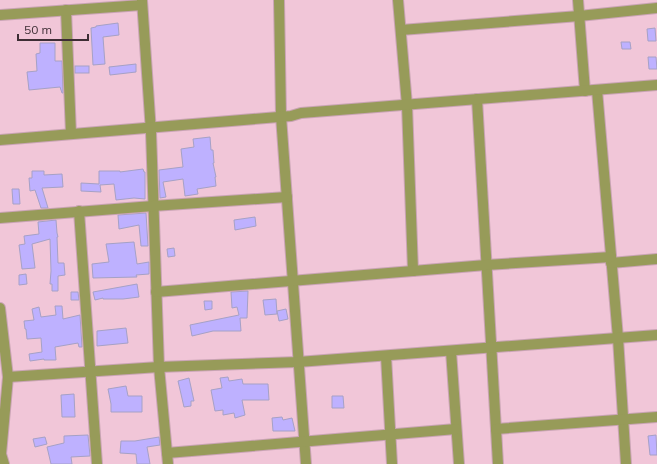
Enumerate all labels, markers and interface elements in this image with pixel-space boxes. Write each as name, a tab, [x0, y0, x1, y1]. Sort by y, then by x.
scale bar	[18, 16, 88, 42]
text: 50 m	[24, 22, 52, 37]

